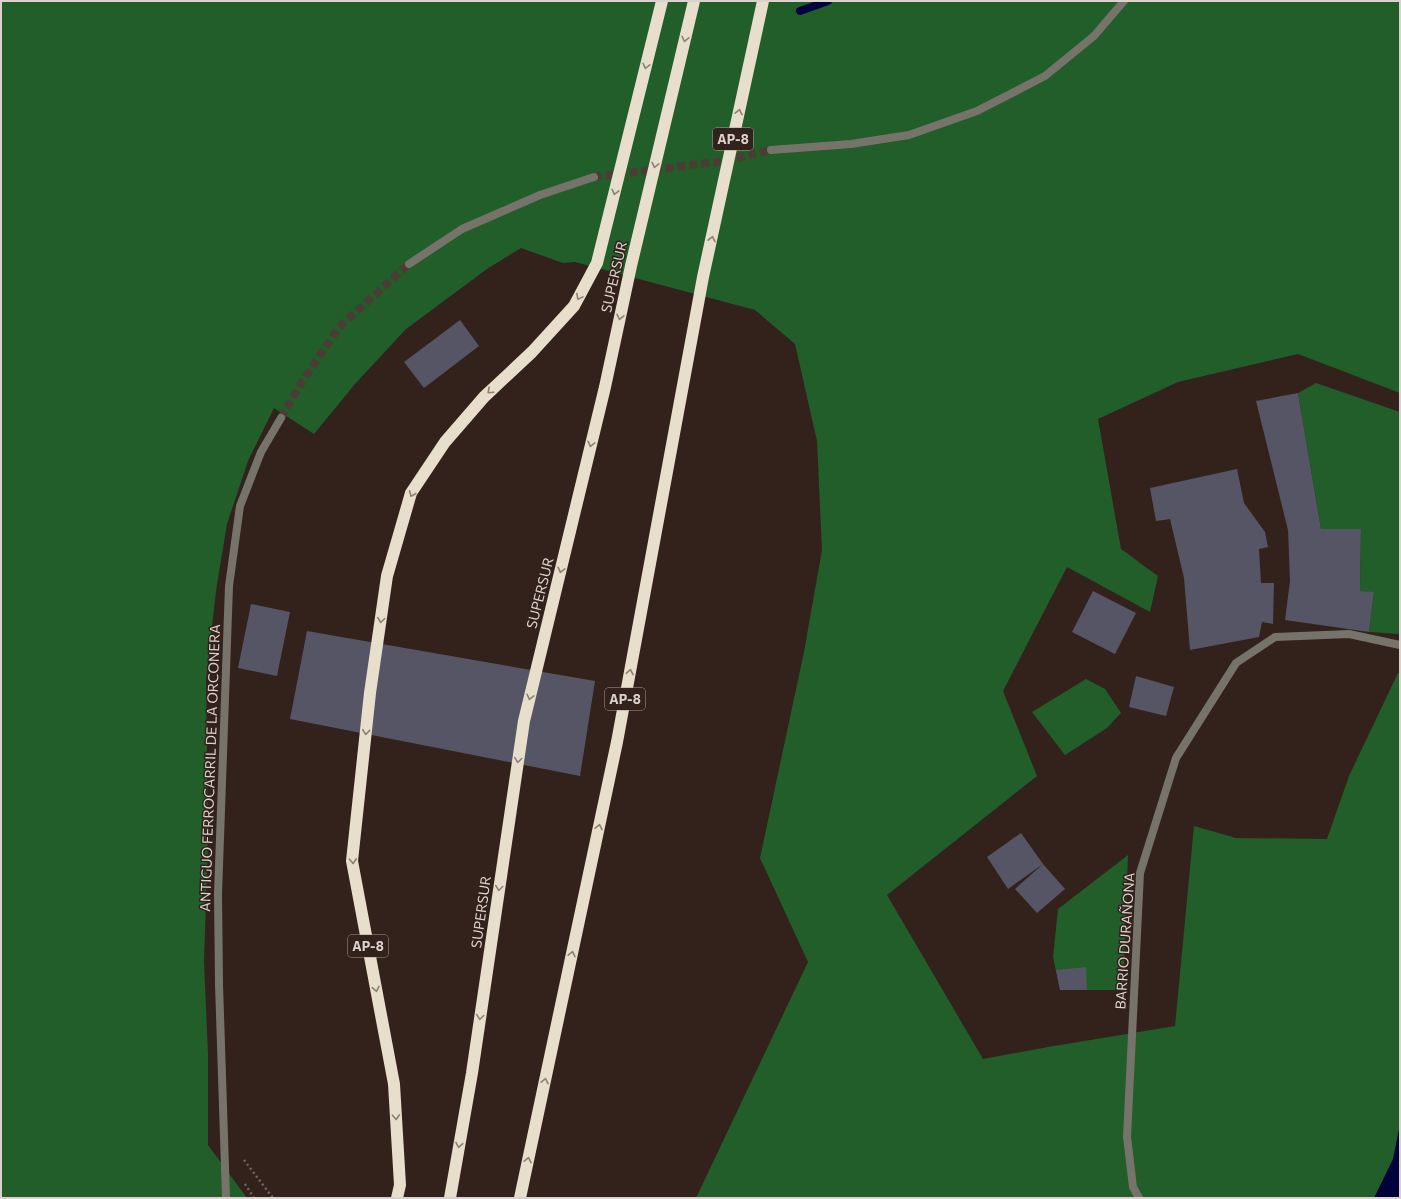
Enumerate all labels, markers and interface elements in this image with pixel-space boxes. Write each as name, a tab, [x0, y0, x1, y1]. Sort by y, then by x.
one-way arrow	[681, 36, 689, 42]
one-way arrow	[643, 63, 651, 69]
one-way arrow	[735, 109, 743, 115]
road number: AP-8	[713, 128, 753, 150]
one-way arrow	[651, 162, 660, 169]
one-way arrow	[611, 188, 620, 195]
one-way arrow	[707, 236, 715, 242]
street label: SUPERSUR	[597, 240, 630, 314]
one-way arrow	[576, 293, 584, 300]
one-way arrow	[617, 314, 625, 321]
one-way arrow	[487, 387, 495, 394]
one-way arrow	[587, 440, 596, 447]
one-way arrow	[409, 490, 417, 498]
street label: SUPERSUR	[522, 556, 557, 630]
one-way arrow	[557, 567, 565, 574]
one-way arrow	[377, 617, 386, 623]
street label: ANTIGUO FERROCARRIL DE LA ORCONERA	[196, 624, 223, 912]
one-way arrow	[625, 669, 633, 675]
road number: AP-8	[605, 688, 645, 710]
one-way arrow	[526, 693, 535, 700]
one-way arrow	[362, 729, 371, 735]
one-way arrow	[514, 757, 523, 763]
one-way arrow	[594, 824, 602, 830]
one-way arrow	[349, 859, 357, 865]
street label: BARRIO DURAÑONA	[1111, 872, 1138, 1010]
street label: SUPERSUR	[467, 875, 494, 949]
one-way arrow	[495, 885, 504, 891]
road number: AP-8	[348, 935, 388, 957]
one-way arrow	[568, 951, 576, 957]
one-way arrow	[371, 986, 380, 992]
one-way arrow	[476, 1014, 485, 1020]
one-way arrow	[541, 1078, 549, 1084]
one-way arrow	[392, 1114, 401, 1120]
one-way arrow	[455, 1142, 464, 1148]
one-way arrow	[524, 1157, 532, 1163]

